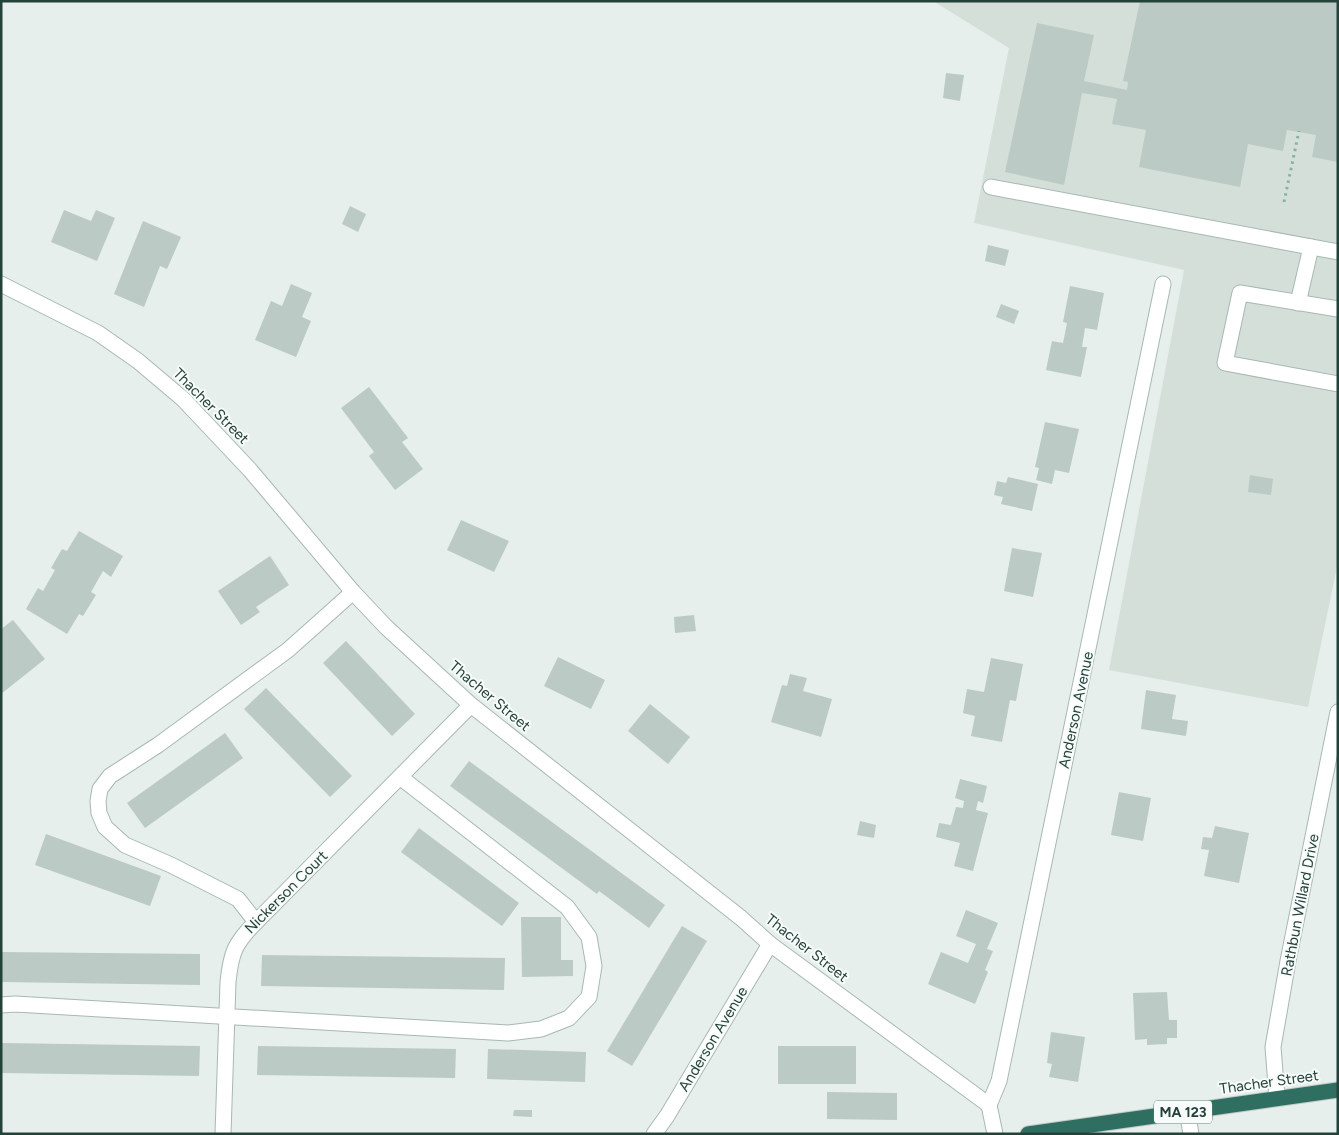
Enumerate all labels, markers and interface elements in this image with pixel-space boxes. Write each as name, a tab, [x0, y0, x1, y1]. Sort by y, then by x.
street label: Thacher Street	[169, 364, 253, 448]
street label: Anderson Avenue	[1055, 650, 1097, 770]
street label: Thacher Street	[446, 657, 534, 735]
street label: Rathbun Willard Drive	[1277, 832, 1323, 978]
street label: Nickerson Court	[241, 847, 331, 937]
street label: Thacher Street	[762, 910, 852, 986]
street label: Anderson Avenue	[675, 983, 751, 1095]
street label: Thacher Street	[1218, 1066, 1320, 1098]
road number: MA 123	[1154, 1100, 1212, 1124]

